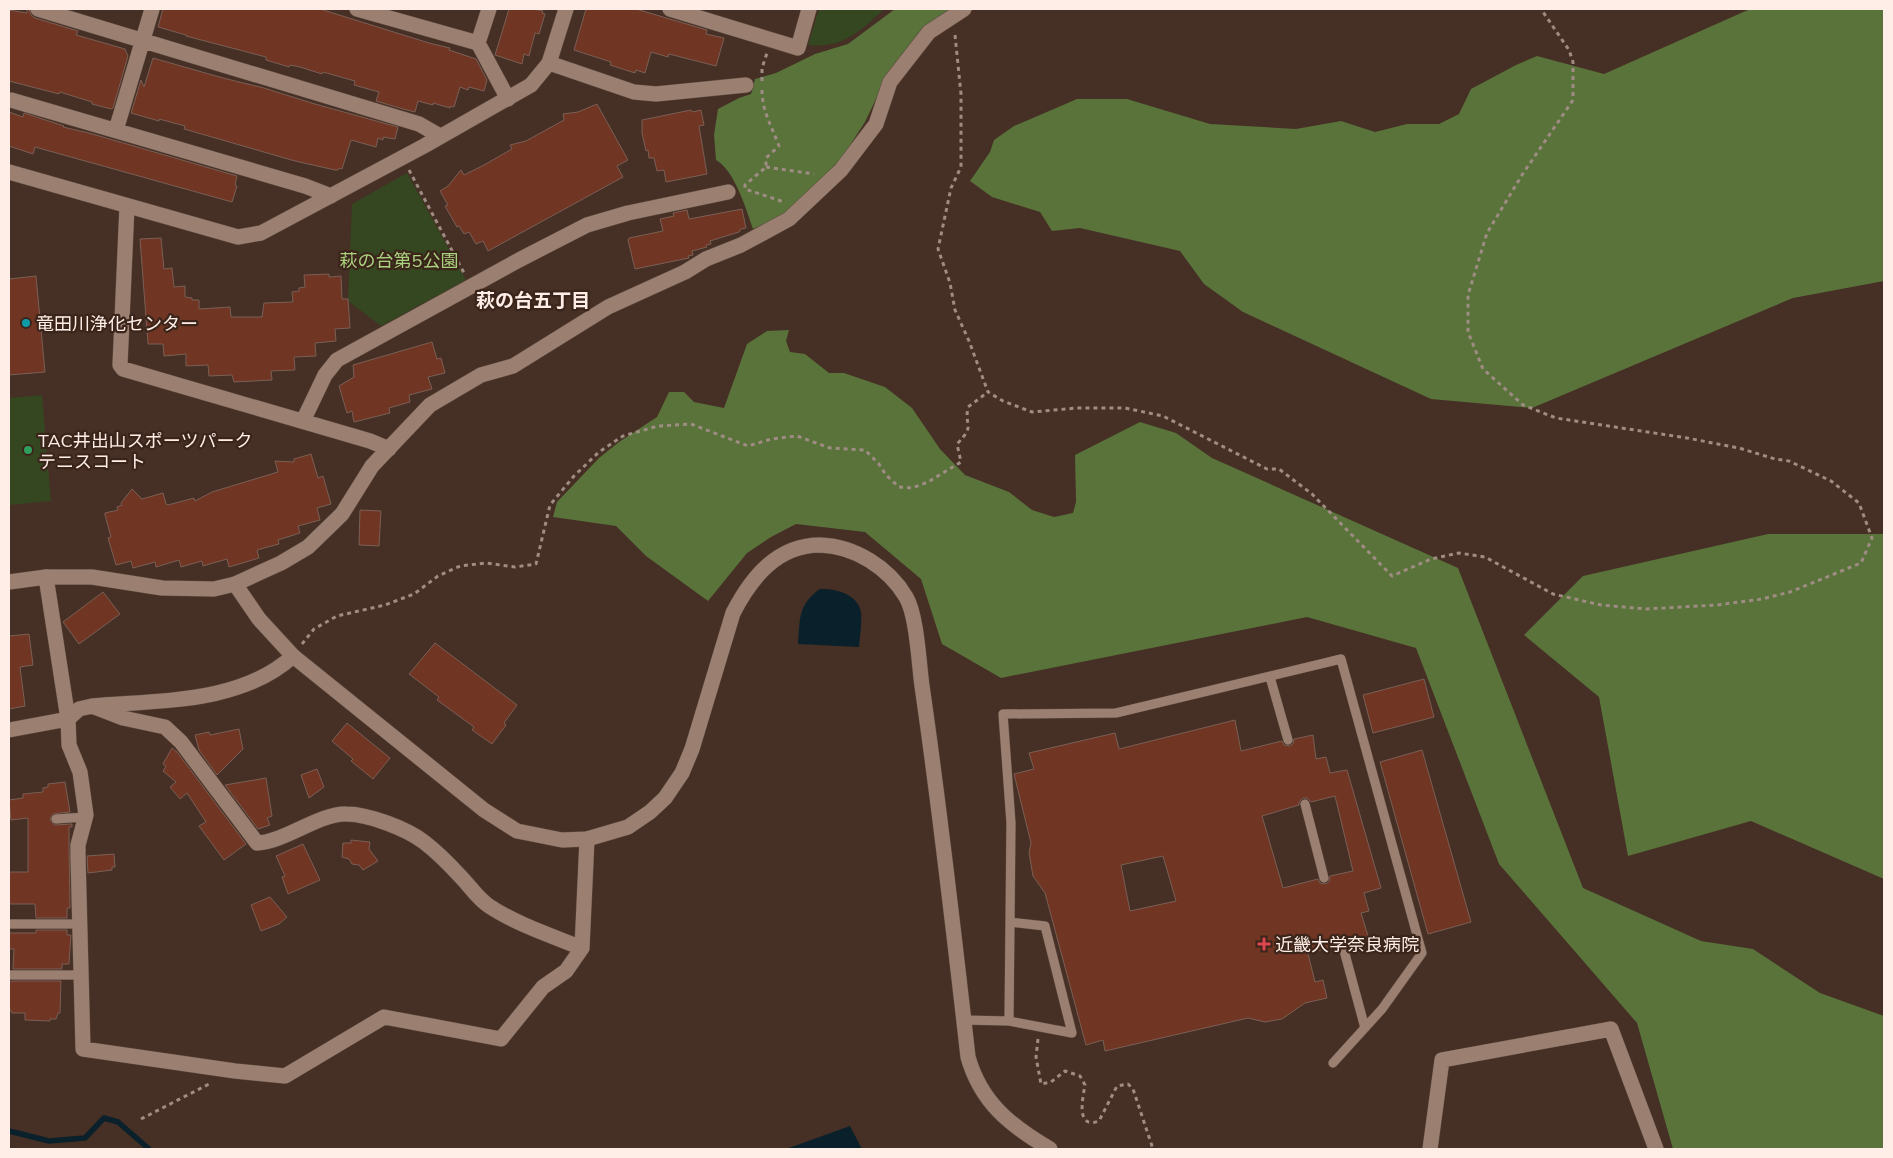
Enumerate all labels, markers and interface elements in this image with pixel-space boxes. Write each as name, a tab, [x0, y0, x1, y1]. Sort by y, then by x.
park label: 萩の台第5公園	[340, 249, 458, 272]
district label: 萩の台五丁目	[476, 288, 590, 312]
place label: 竜田川浄化センター	[36, 312, 198, 335]
marker: 竜田川浄化センター	[20, 317, 32, 329]
place label: TAC井出山スポーツパーク テニスコート	[38, 429, 252, 473]
marker: TAC井出山スポーツパーク テニスコート	[22, 444, 34, 456]
place label: 近畿大学奈良病院	[1275, 933, 1419, 956]
marker: 近畿大学奈良病院	[1257, 937, 1271, 951]

